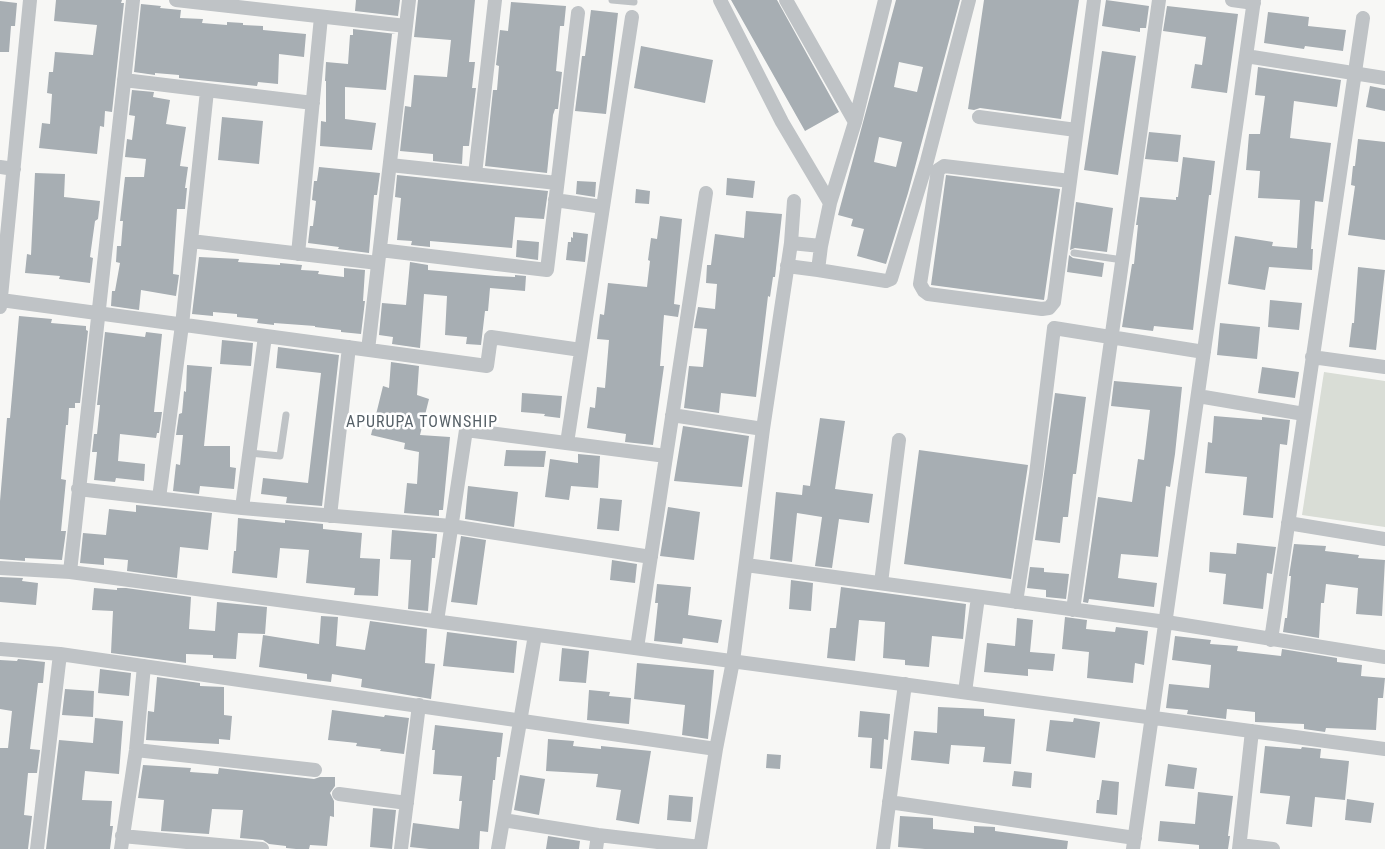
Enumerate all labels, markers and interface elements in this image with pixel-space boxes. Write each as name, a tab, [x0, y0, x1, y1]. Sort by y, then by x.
district label: APURUPA TOWNSHIP	[344, 413, 500, 433]

